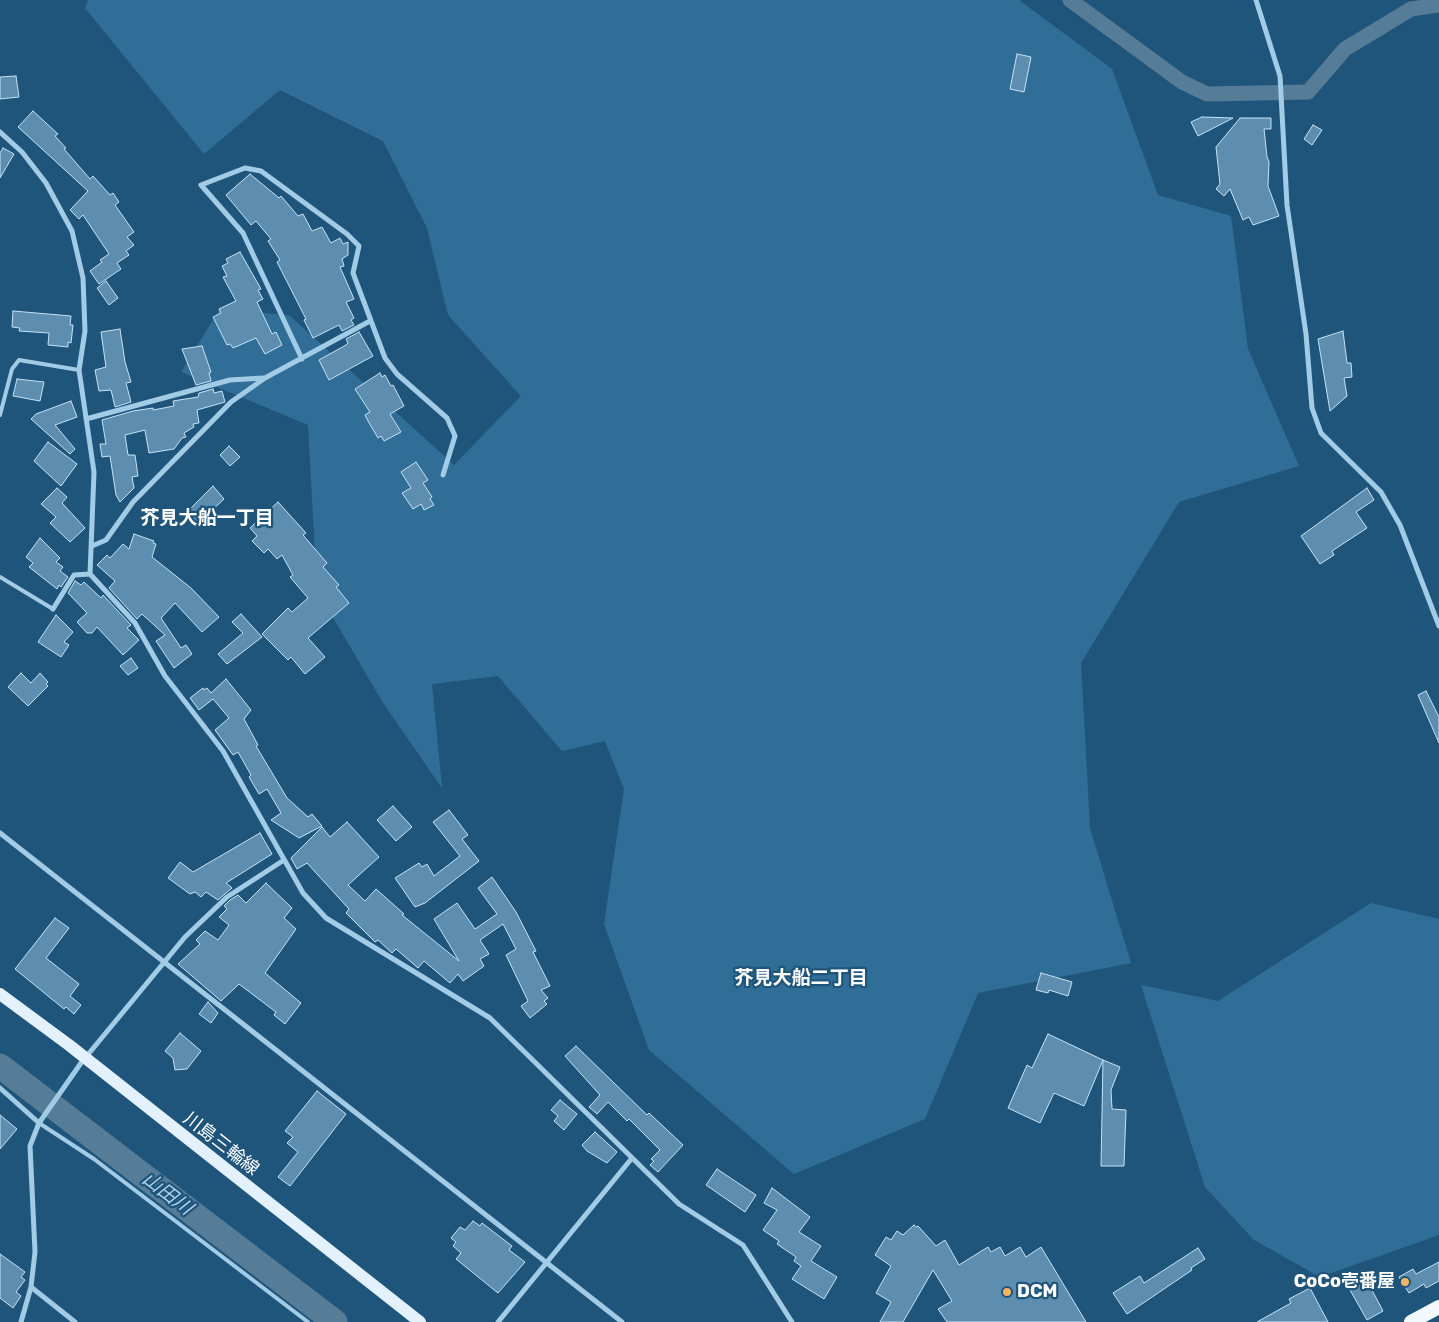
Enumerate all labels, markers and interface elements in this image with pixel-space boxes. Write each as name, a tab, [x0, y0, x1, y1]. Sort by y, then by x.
district label: 芥見大船一丁目	[141, 508, 273, 530]
district label: 芥見大船二丁目	[735, 968, 867, 990]
street label: 川島三輪線	[179, 1108, 263, 1180]
water label: 山田川	[137, 1168, 197, 1220]
place label: CoCo壱番屋	[1294, 1271, 1395, 1293]
marker: CoCo壱番屋	[1399, 1276, 1411, 1288]
place label: DCM	[1017, 1281, 1057, 1303]
marker: DCM	[1001, 1286, 1013, 1298]

